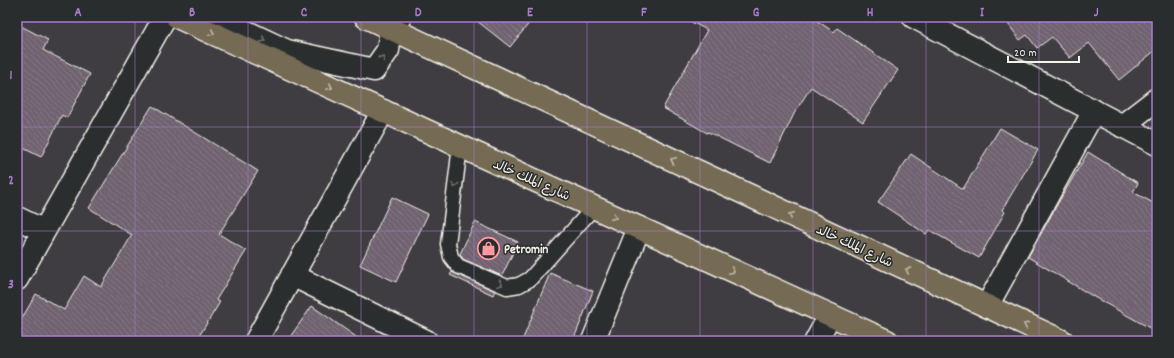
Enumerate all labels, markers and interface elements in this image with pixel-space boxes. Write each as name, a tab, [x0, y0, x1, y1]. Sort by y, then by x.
text: A	[74, 4, 82, 23]
text: B	[189, 4, 195, 23]
text: C	[301, 4, 308, 23]
text: D	[415, 4, 422, 23]
text: E	[527, 4, 534, 23]
text: F	[641, 4, 647, 23]
text: G	[753, 4, 760, 23]
text: H	[867, 4, 874, 23]
text: I	[980, 4, 985, 23]
text: J	[1094, 4, 1099, 23]
one-way arrow	[208, 28, 216, 36]
one-way arrow	[259, 35, 266, 43]
scale bar	[1008, 38, 1079, 64]
text: 20 m	[1014, 45, 1037, 62]
one-way arrow	[377, 55, 385, 62]
text: 1	[10, 67, 13, 86]
one-way arrow	[326, 82, 334, 90]
street label: شارع الملك خالد	[489, 156, 573, 207]
one-way arrow	[669, 157, 677, 165]
text: 2	[8, 172, 14, 191]
one-way arrow	[451, 182, 460, 188]
one-way arrow	[610, 212, 618, 220]
one-way arrow	[787, 212, 795, 220]
street label: شارع الملك خالد	[812, 221, 895, 273]
shop icon: Petromin	[476, 235, 502, 261]
place label: Petromin	[504, 241, 548, 260]
one-way arrow	[728, 266, 736, 274]
one-way arrow	[905, 267, 913, 275]
text: 3	[8, 276, 14, 295]
one-way arrow	[496, 280, 503, 288]
one-way arrow	[1023, 322, 1031, 330]

